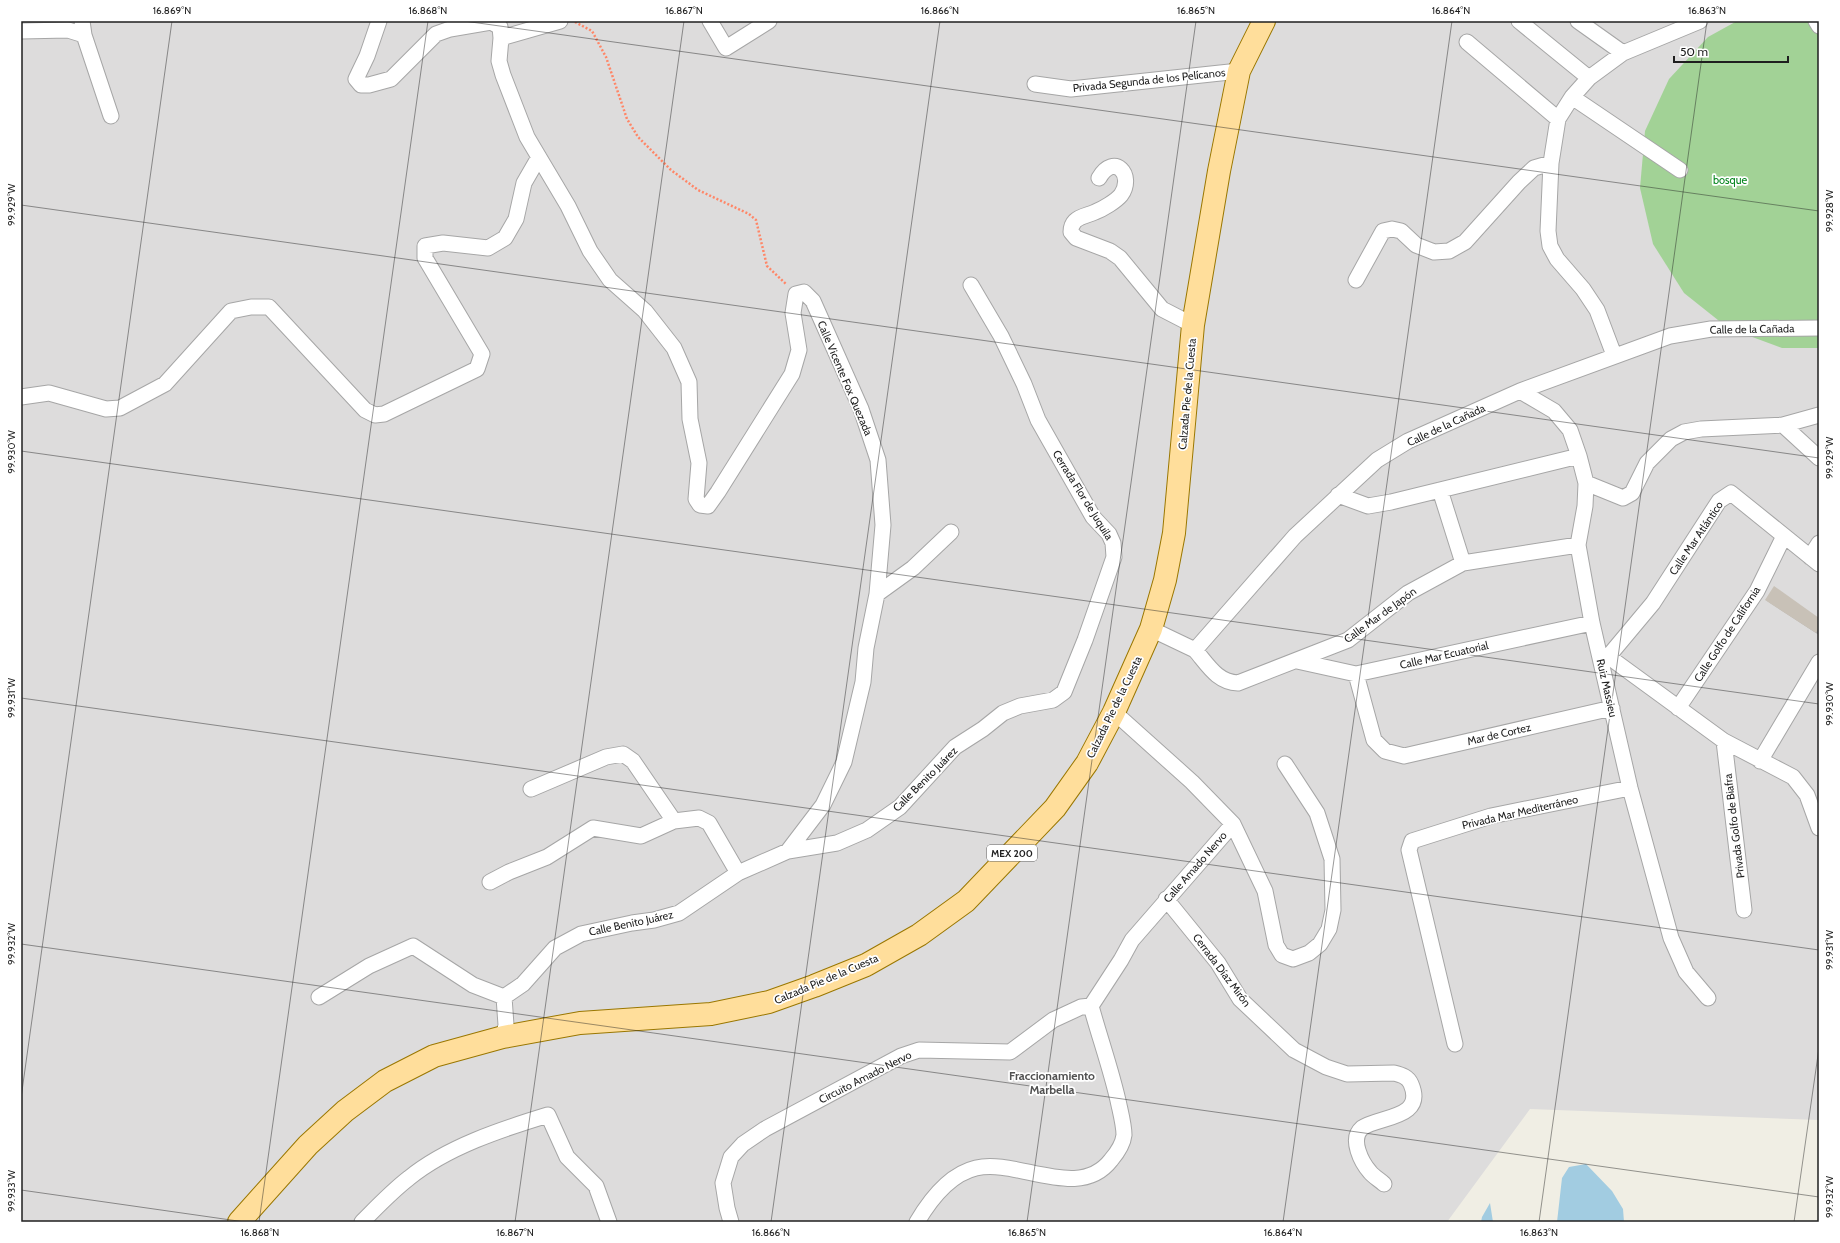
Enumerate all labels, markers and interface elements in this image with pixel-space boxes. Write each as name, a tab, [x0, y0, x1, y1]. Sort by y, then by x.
text: 16.869°N	[153, 4, 191, 17]
text: 16.868°N	[409, 4, 447, 17]
text: 16.867°N	[665, 4, 703, 17]
text: 16.866°N	[921, 4, 959, 17]
text: 16.865°N	[1177, 4, 1215, 17]
text: 16.864°N	[1432, 4, 1470, 17]
text: 16.863°N	[1688, 4, 1726, 17]
scale bar	[1674, 38, 1788, 64]
text: 50 m	[1680, 44, 1708, 59]
street label: Privada Segunda de los Pelícanos	[1072, 65, 1226, 95]
park label: bosque	[1713, 173, 1747, 187]
text: 99.929°W	[5, 183, 18, 226]
text: 99.928°W	[1823, 189, 1836, 232]
street label: Calle Vicente Fox Quezada	[814, 318, 876, 438]
street label: Calle de la Cañada	[1710, 321, 1795, 337]
street label: Calzada Pie de la Cuesta	[1175, 337, 1199, 450]
street label: Calle de la Cañada	[1405, 400, 1488, 449]
text: 99.930°W	[5, 430, 18, 474]
text: 99.929°W	[1823, 436, 1836, 479]
street label: Cerrada Flor de Juquila	[1050, 447, 1117, 543]
street label: Calle Mar Atlántico	[1666, 498, 1726, 578]
street label: Calle Golfo de California	[1691, 583, 1764, 685]
street label: Calle Mar de Japón	[1341, 584, 1419, 646]
street label: Calle Mar Ecuatorial	[1398, 638, 1490, 672]
street label: Calzada Pie de la Cuesta	[1083, 653, 1145, 760]
street label: Ruiz Massieu	[1594, 658, 1621, 719]
text: 99.931°W	[5, 677, 18, 718]
text: 99.930°W	[1823, 682, 1836, 726]
street label: Mar de Cortez	[1466, 720, 1532, 748]
street label: Calle Benito Juárez	[890, 744, 960, 814]
street label: Privada Golfo de Biafra	[1721, 772, 1747, 879]
street label: Privada Mar Mediterráneo	[1461, 792, 1579, 832]
street label: Calle Amado Nervo	[1160, 829, 1230, 905]
road number: MEX 200	[987, 845, 1037, 861]
street label: Calle Benito Juárez	[587, 907, 675, 939]
text: 99.932°W	[5, 923, 18, 965]
text: 99.931°W	[1823, 929, 1836, 970]
street label: Cerrada Díaz Mirón	[1190, 931, 1254, 1009]
street label: Calzada Pie de la Cuesta	[772, 950, 881, 1007]
street label: Circuito Amado Nervo	[816, 1048, 914, 1106]
district label: Fraccionamiento Marbella	[1009, 1068, 1095, 1097]
text: 99.933°W	[5, 1169, 18, 1212]
text: 99.932°W	[1823, 1176, 1836, 1218]
text: 16.868°N	[241, 1226, 279, 1239]
text: 16.867°N	[496, 1226, 534, 1239]
text: 16.866°N	[752, 1226, 790, 1239]
text: 16.865°N	[1008, 1226, 1046, 1239]
text: 16.864°N	[1264, 1226, 1302, 1239]
text: 16.863°N	[1520, 1226, 1558, 1239]

